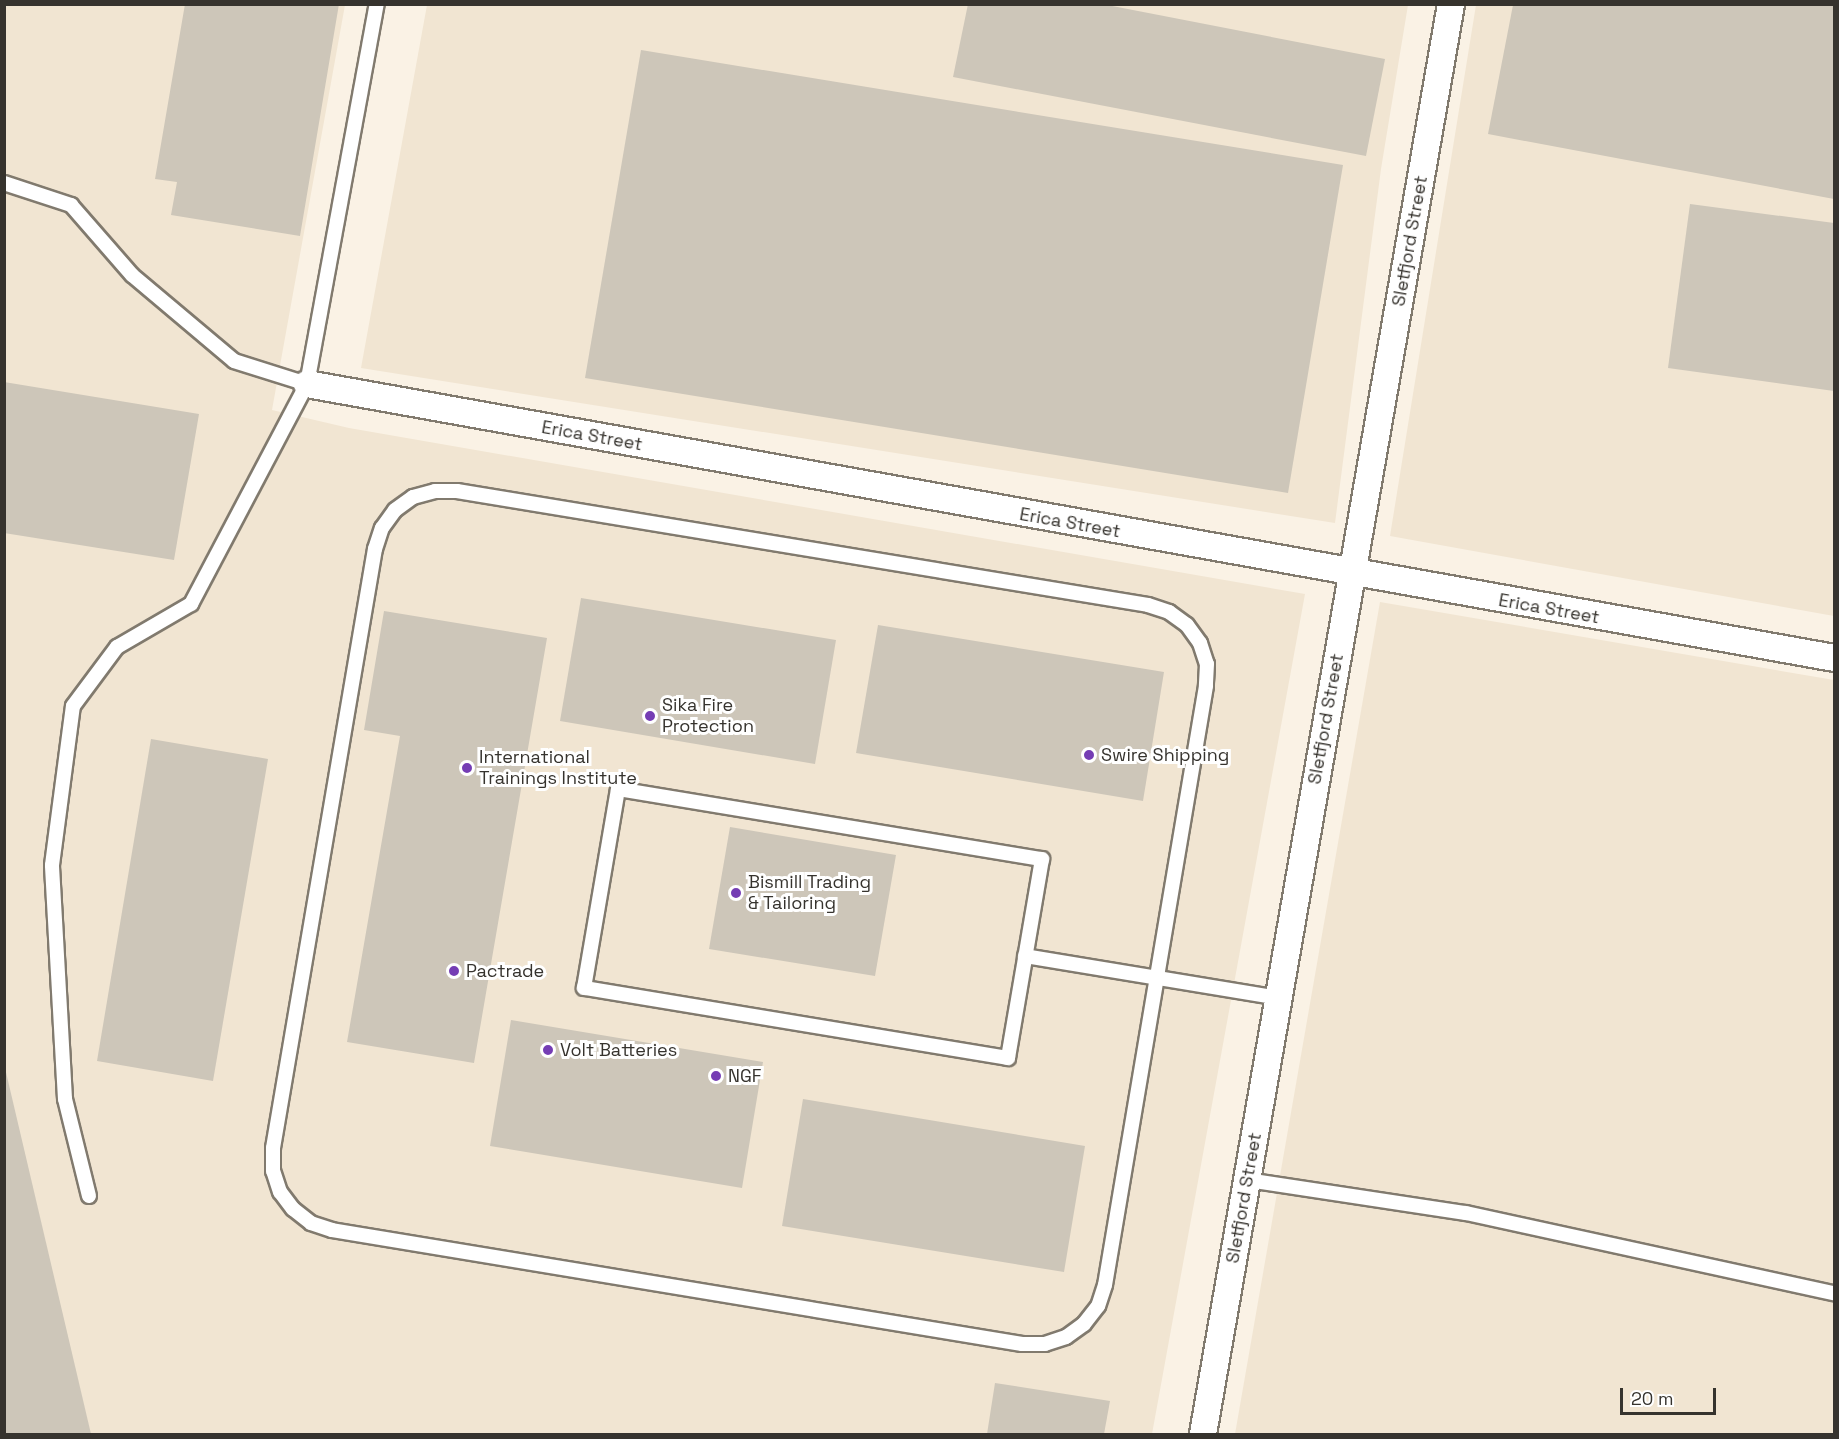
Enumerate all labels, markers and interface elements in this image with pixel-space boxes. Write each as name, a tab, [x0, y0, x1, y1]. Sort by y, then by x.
street label: Sletfjord Street	[1388, 174, 1432, 308]
street label: Erica Street	[540, 417, 644, 455]
street label: Erica Street	[1018, 504, 1122, 542]
street label: Erica Street	[1497, 590, 1601, 628]
street label: Sletfjord Street	[1304, 652, 1348, 786]
place label: Sika Fire Protection	[662, 695, 754, 738]
marker: Sika Fire Protection	[643, 709, 657, 723]
place label: Swire Shipping	[1101, 744, 1229, 766]
place label: International Trainings Institute	[479, 747, 637, 789]
marker: Swire Shipping	[1082, 748, 1096, 762]
marker: International Trainings Institute	[460, 761, 474, 775]
place label: Bismill Trading & Tailoring	[748, 872, 872, 914]
marker: Bismill Trading & Tailoring	[729, 886, 743, 900]
place label: Pactrade	[466, 960, 544, 982]
marker: Pactrade	[447, 964, 461, 978]
place label: Volt Batteries	[560, 1039, 677, 1061]
marker: Volt Batteries	[541, 1043, 555, 1057]
place label: NGF	[728, 1065, 762, 1087]
marker: NGF	[709, 1069, 723, 1083]
street label: Sletfjord Street	[1222, 1131, 1266, 1265]
scale bar	[1623, 1376, 1719, 1414]
text: 20 m	[1631, 1387, 1674, 1410]

